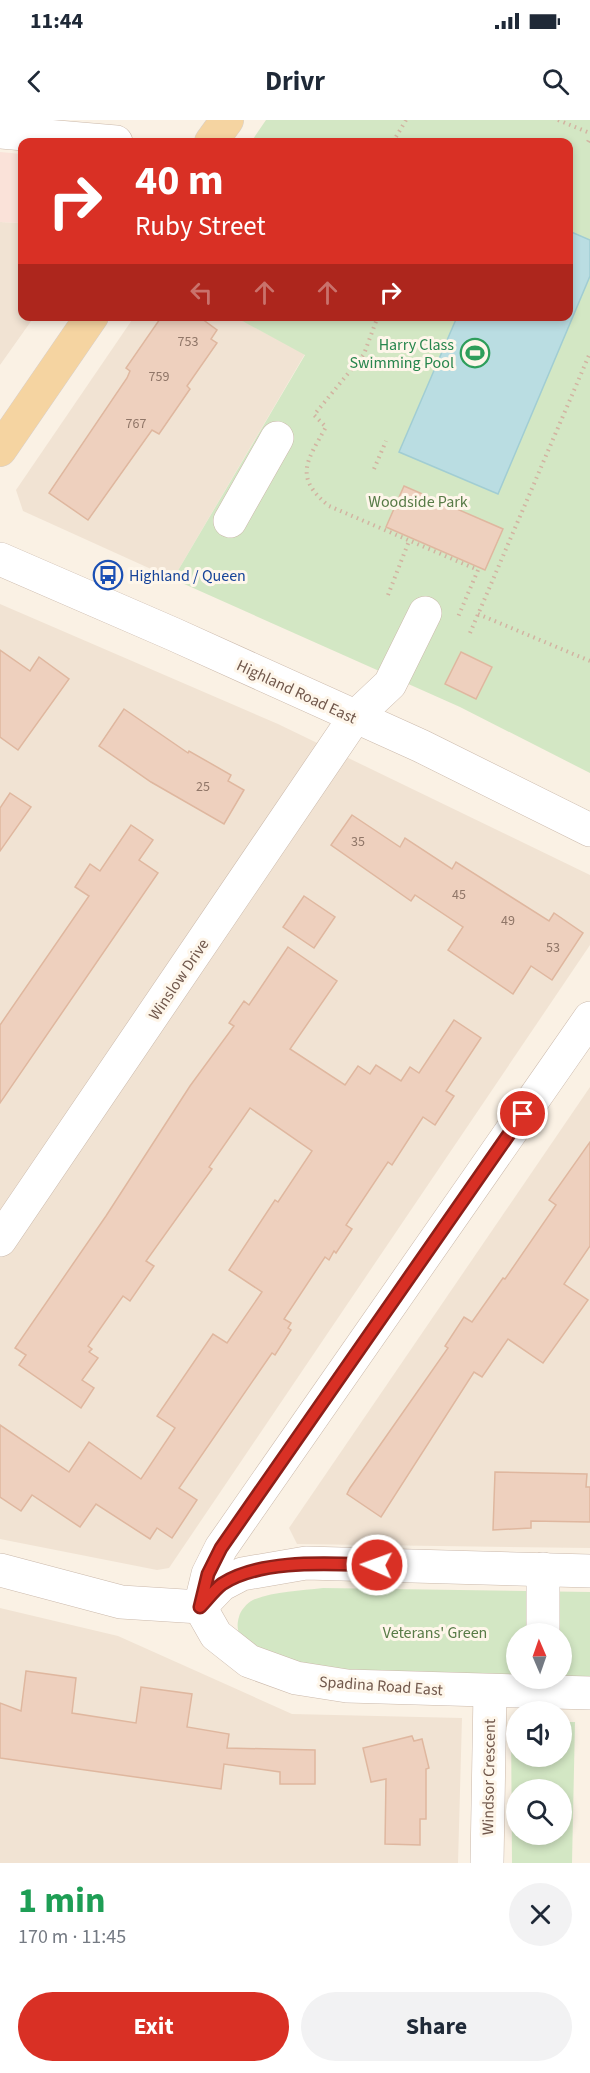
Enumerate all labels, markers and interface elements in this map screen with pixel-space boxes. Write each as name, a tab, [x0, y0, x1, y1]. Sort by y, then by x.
text: 11:44	[30, 5, 83, 37]
text: Drivr	[265, 62, 325, 101]
icon: back	[18, 65, 51, 98]
icon: search	[539, 65, 572, 98]
text: 40 m	[135, 151, 224, 211]
icon: right	[36, 162, 114, 240]
text: Ruby Street	[135, 207, 266, 246]
icon: left	[185, 276, 218, 309]
icon: ahead	[248, 276, 281, 309]
icon: ahead	[311, 276, 344, 309]
icon: right	[374, 276, 407, 309]
house number: 753	[178, 332, 198, 352]
place label: Harry Class Swimming Pool	[349, 334, 454, 374]
sports icon: Harry Class Swimming Pool	[459, 337, 491, 369]
house number: 759	[149, 367, 169, 387]
house number: 767	[126, 414, 146, 434]
park label: Woodside Park	[368, 491, 468, 513]
bus stop icon: Highland / Queen	[92, 559, 124, 591]
place label: Highland / Queen	[129, 565, 246, 587]
street label: Highland Road East	[233, 654, 361, 730]
house number: 25	[196, 777, 210, 797]
house number: 35	[351, 832, 365, 852]
house number: 45	[452, 885, 466, 905]
house number: 49	[501, 911, 515, 931]
street label: Winslow Drive	[143, 934, 214, 1025]
house number: 53	[546, 938, 560, 958]
pin	[497, 1088, 548, 1139]
icon: arrive	[506, 1097, 539, 1130]
position arrow	[345, 1533, 409, 1597]
park label: Veterans' Green	[383, 1622, 487, 1644]
north arrow	[506, 1623, 572, 1689]
map controls	[506, 1623, 572, 1845]
street label: Spadina Road East	[318, 1671, 444, 1701]
button: sound	[506, 1701, 572, 1767]
street label: Windsor Crescent	[477, 1718, 501, 1835]
button: search	[506, 1779, 572, 1845]
text: 1 min	[18, 1875, 106, 1926]
button: close	[509, 1883, 572, 1946]
text: 170 m · 11:45	[18, 1923, 126, 1951]
button: Exit	[18, 1992, 289, 2061]
button: Share	[301, 1992, 572, 2061]

